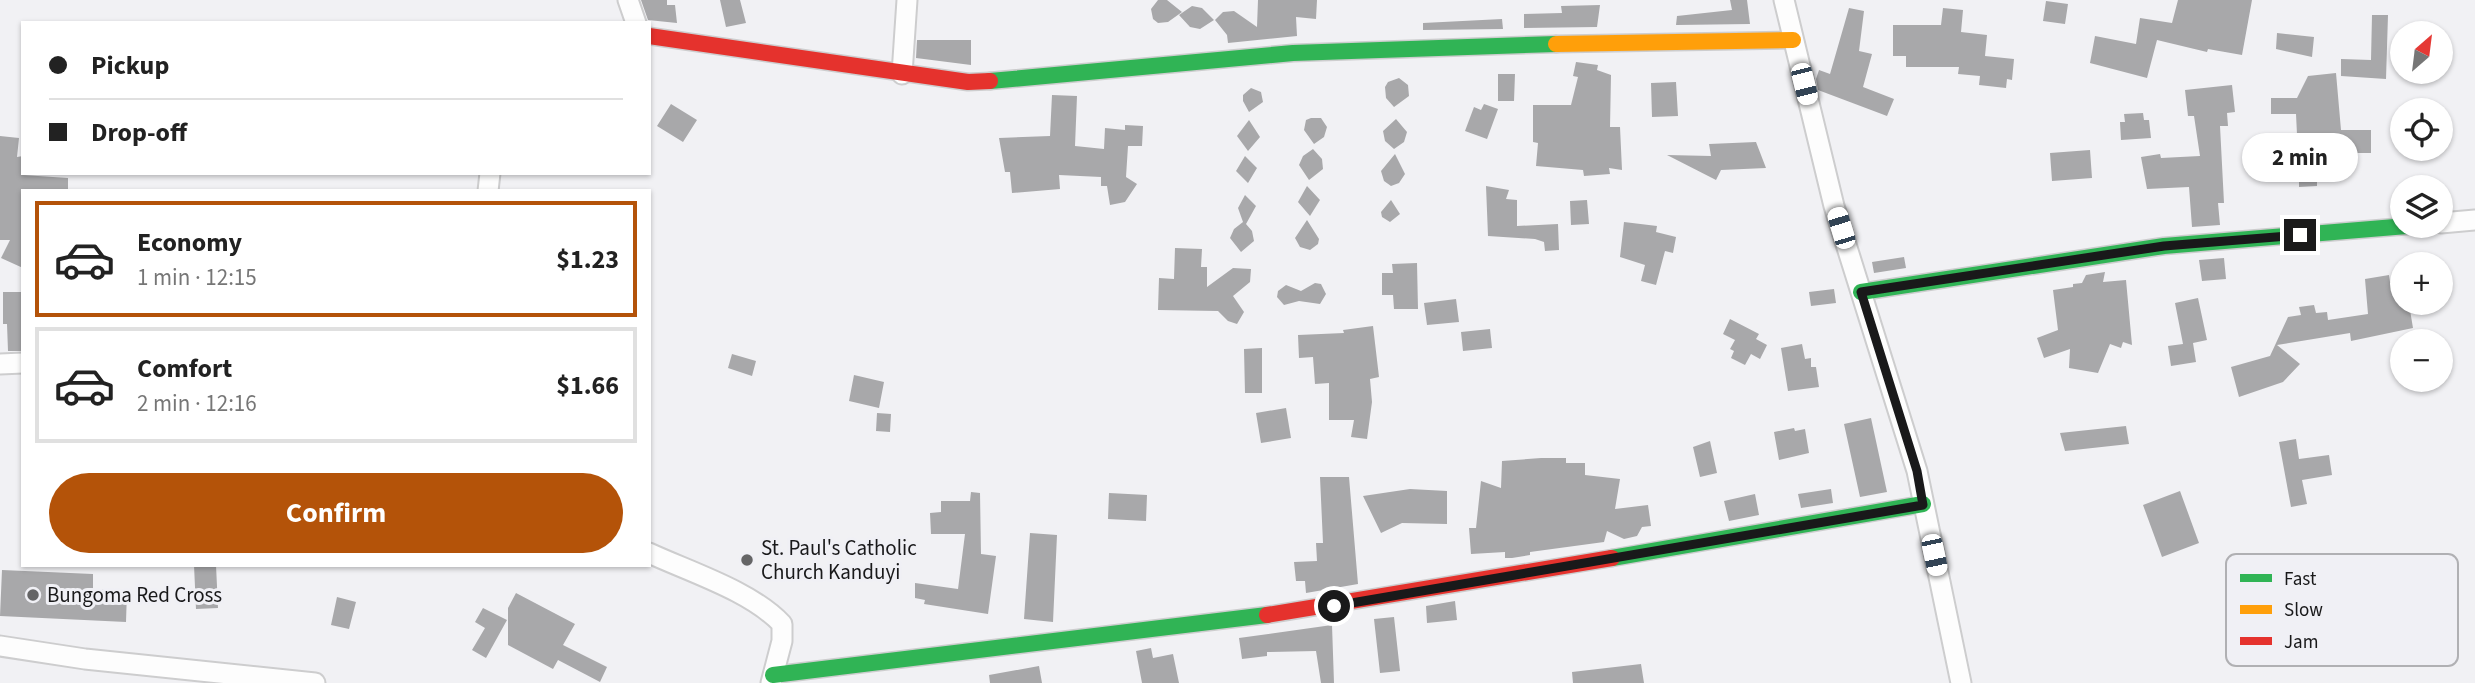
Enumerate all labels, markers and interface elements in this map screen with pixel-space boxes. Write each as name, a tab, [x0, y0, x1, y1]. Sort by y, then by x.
north arrow	[2390, 21, 2454, 84]
map controls	[2390, 21, 2453, 392]
text: Pickup	[91, 47, 169, 84]
car	[1789, 61, 1820, 107]
button: locate	[2390, 98, 2453, 161]
text: Drop-off	[91, 114, 187, 151]
callout: 2 min	[2242, 134, 2358, 182]
text: 2 min	[2272, 141, 2328, 174]
button: layers	[2390, 175, 2453, 238]
car	[1825, 205, 1858, 251]
route end	[2284, 219, 2316, 251]
text: Economy	[137, 224, 242, 261]
icon: car	[53, 228, 116, 291]
text: $1.23	[556, 241, 619, 278]
button: +	[2390, 252, 2453, 315]
text: 1 min · 12:15	[137, 261, 257, 294]
button: −	[2390, 329, 2453, 392]
text: Comfort	[137, 350, 232, 387]
icon: car	[53, 354, 116, 417]
text: $1.66	[556, 367, 619, 404]
text: 2 min · 12:16	[137, 387, 257, 420]
button: Confirm	[49, 473, 623, 553]
car	[1920, 532, 1949, 578]
place label: St. Paul's Catholic Church Kanduyi	[761, 533, 917, 587]
marker: St. Paul's Catholic Church Kanduyi	[739, 552, 755, 568]
legend	[2226, 554, 2458, 666]
text: Fast	[2284, 566, 2317, 593]
place label: Bungoma Red Cross	[47, 580, 222, 610]
marker: Bungoma Red Cross	[25, 587, 41, 603]
route start	[1318, 590, 1350, 622]
text: Slow	[2284, 597, 2323, 624]
text: Jam	[2284, 629, 2318, 656]

